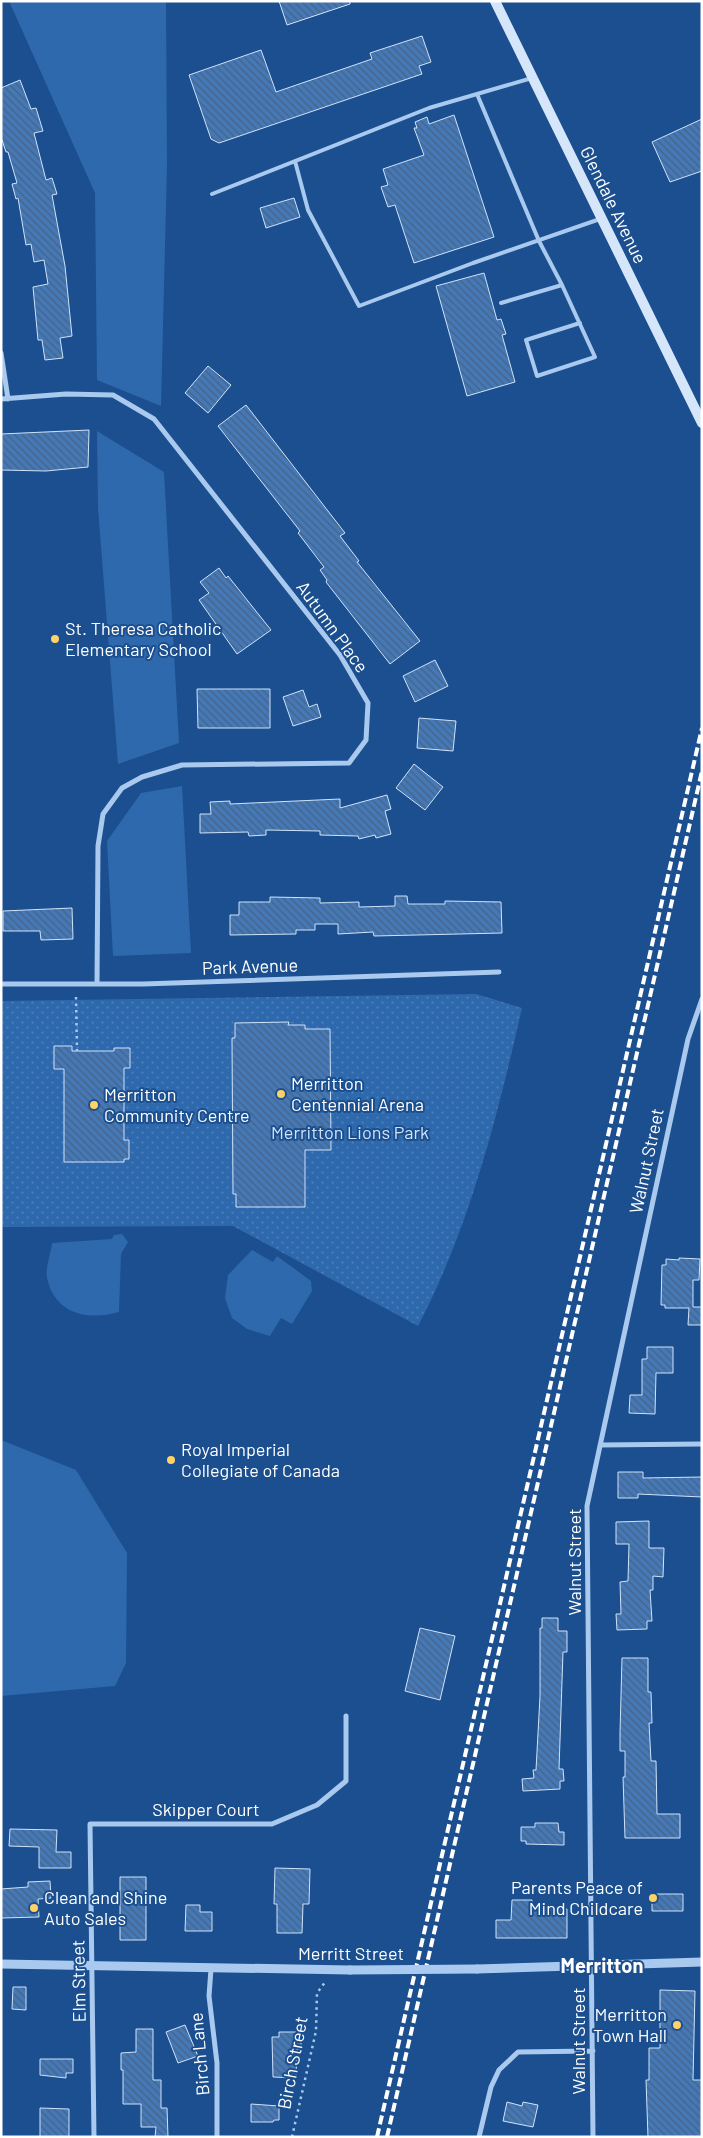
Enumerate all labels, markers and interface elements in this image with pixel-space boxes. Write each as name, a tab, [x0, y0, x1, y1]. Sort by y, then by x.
street label: Glendale Avenue	[576, 142, 652, 267]
street label: Autumn Place	[292, 576, 373, 677]
place label: St. Theresa Catholic Elementary School	[65, 617, 221, 660]
marker: St. Theresa Catholic Elementary School	[49, 633, 61, 645]
street label: Park Avenue	[202, 953, 298, 979]
place label: Merritton Centennial Arena	[291, 1072, 424, 1115]
place label: Merritton Community Centre	[104, 1083, 250, 1126]
marker: Merritton Centennial Arena	[275, 1088, 287, 1100]
marker: Merritton Community Centre	[88, 1099, 100, 1111]
street label: Walnut Street	[624, 1106, 668, 1215]
park label: Merritton Lions Park	[271, 1121, 429, 1143]
place label: Royal Imperial Collegiate of Canada	[181, 1438, 340, 1481]
marker: Royal Imperial Collegiate of Canada	[165, 1454, 177, 1466]
street label: Walnut Street	[563, 1509, 585, 1615]
street label: Skipper Court	[152, 1798, 260, 1820]
place label: Parents Peace of Mind Childcare	[511, 1876, 643, 1919]
place label: Clean and Shine Auto Sales	[44, 1886, 167, 1929]
marker: Parents Peace of Mind Childcare	[647, 1892, 659, 1904]
marker: Clean and Shine Auto Sales	[28, 1902, 40, 1914]
street label: Elm Street	[66, 1940, 90, 2023]
street label: Merritt Street	[298, 1942, 404, 1964]
district label: Merritton	[561, 1953, 643, 1977]
street label: Walnut Street	[567, 1988, 589, 2094]
place label: Merritton Town Hall	[593, 2003, 667, 2046]
street label: Birch Lane	[184, 2011, 214, 2097]
street label: Birch Street	[272, 2015, 312, 2111]
marker: Merritton Town Hall	[671, 2019, 683, 2031]

